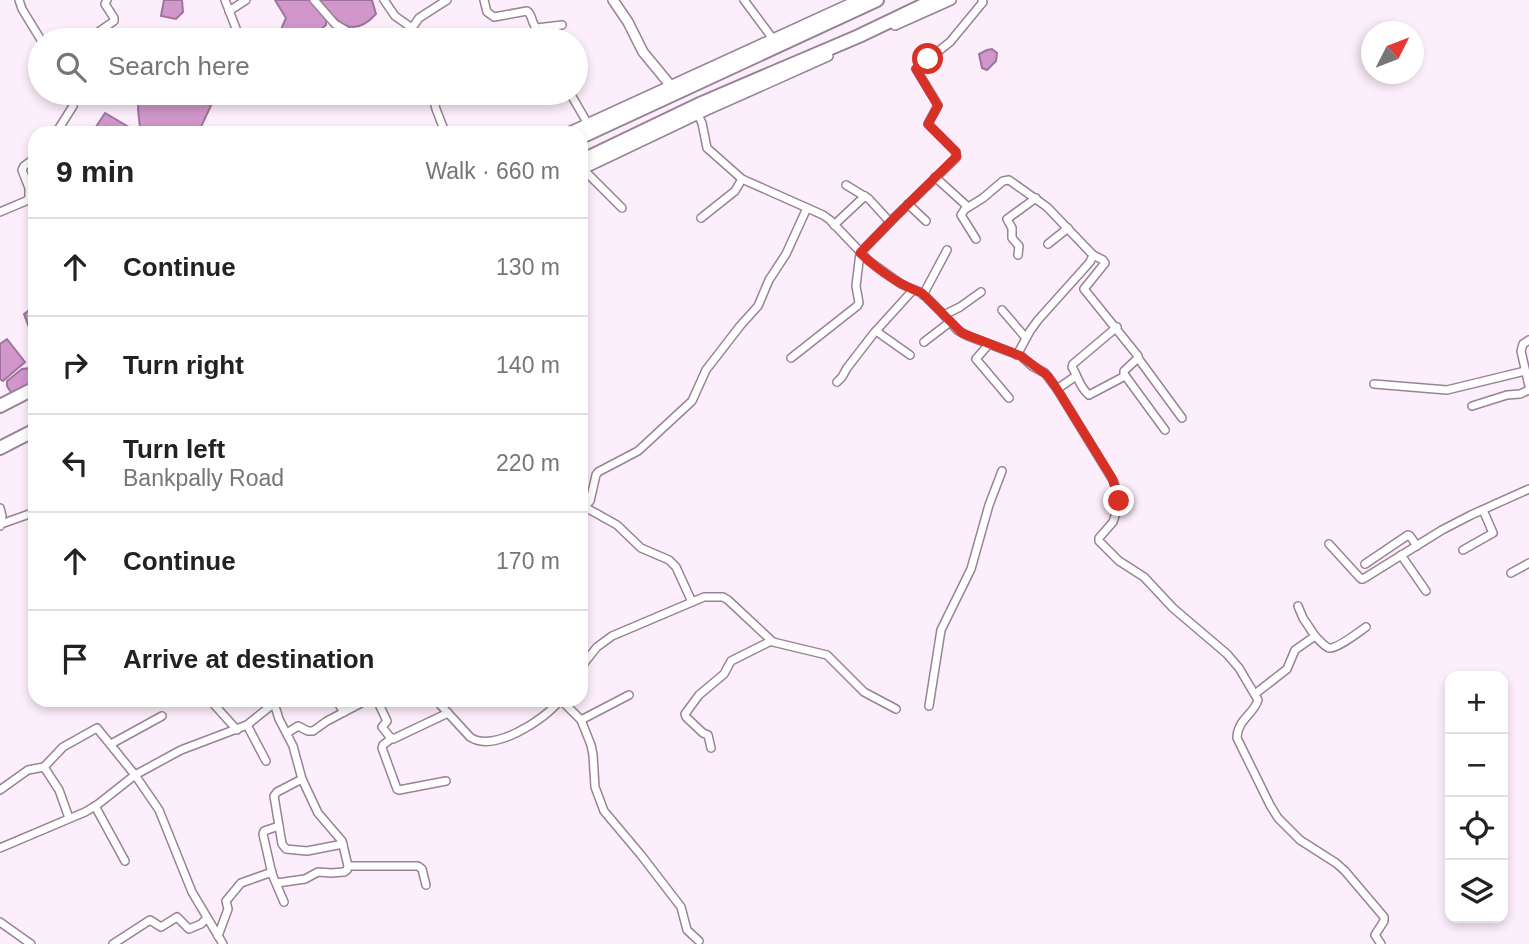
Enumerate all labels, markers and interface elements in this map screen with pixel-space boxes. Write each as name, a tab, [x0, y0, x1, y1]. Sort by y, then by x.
north arrow	[1361, 21, 1424, 84]
search box	[28, 28, 588, 105]
route start	[912, 43, 943, 74]
icon: search	[52, 48, 90, 86]
text: Search here	[108, 51, 250, 81]
text: 9 min	[56, 155, 134, 188]
text: Walk · 660 m	[425, 158, 560, 184]
icon: ahead	[56, 248, 94, 286]
text: Continue	[123, 252, 236, 282]
text: 130 m	[496, 254, 560, 280]
icon: right	[56, 346, 94, 384]
text: Turn right	[123, 350, 244, 380]
text: 140 m	[496, 352, 560, 378]
text: Turn left	[123, 434, 225, 464]
icon: left	[56, 444, 94, 482]
text: 220 m	[496, 450, 560, 476]
text: Bankpally Road	[123, 465, 284, 491]
route end	[1103, 485, 1134, 516]
icon: ahead	[56, 542, 94, 580]
text: Continue	[123, 546, 236, 576]
text: 170 m	[496, 548, 560, 574]
icon: arrive	[56, 640, 94, 678]
text: Arrive at destination	[123, 644, 374, 674]
map controls	[1445, 671, 1508, 923]
button: +	[1445, 671, 1508, 734]
button: −	[1445, 734, 1508, 797]
button: locate	[1445, 797, 1508, 860]
button: layers	[1445, 860, 1508, 923]

